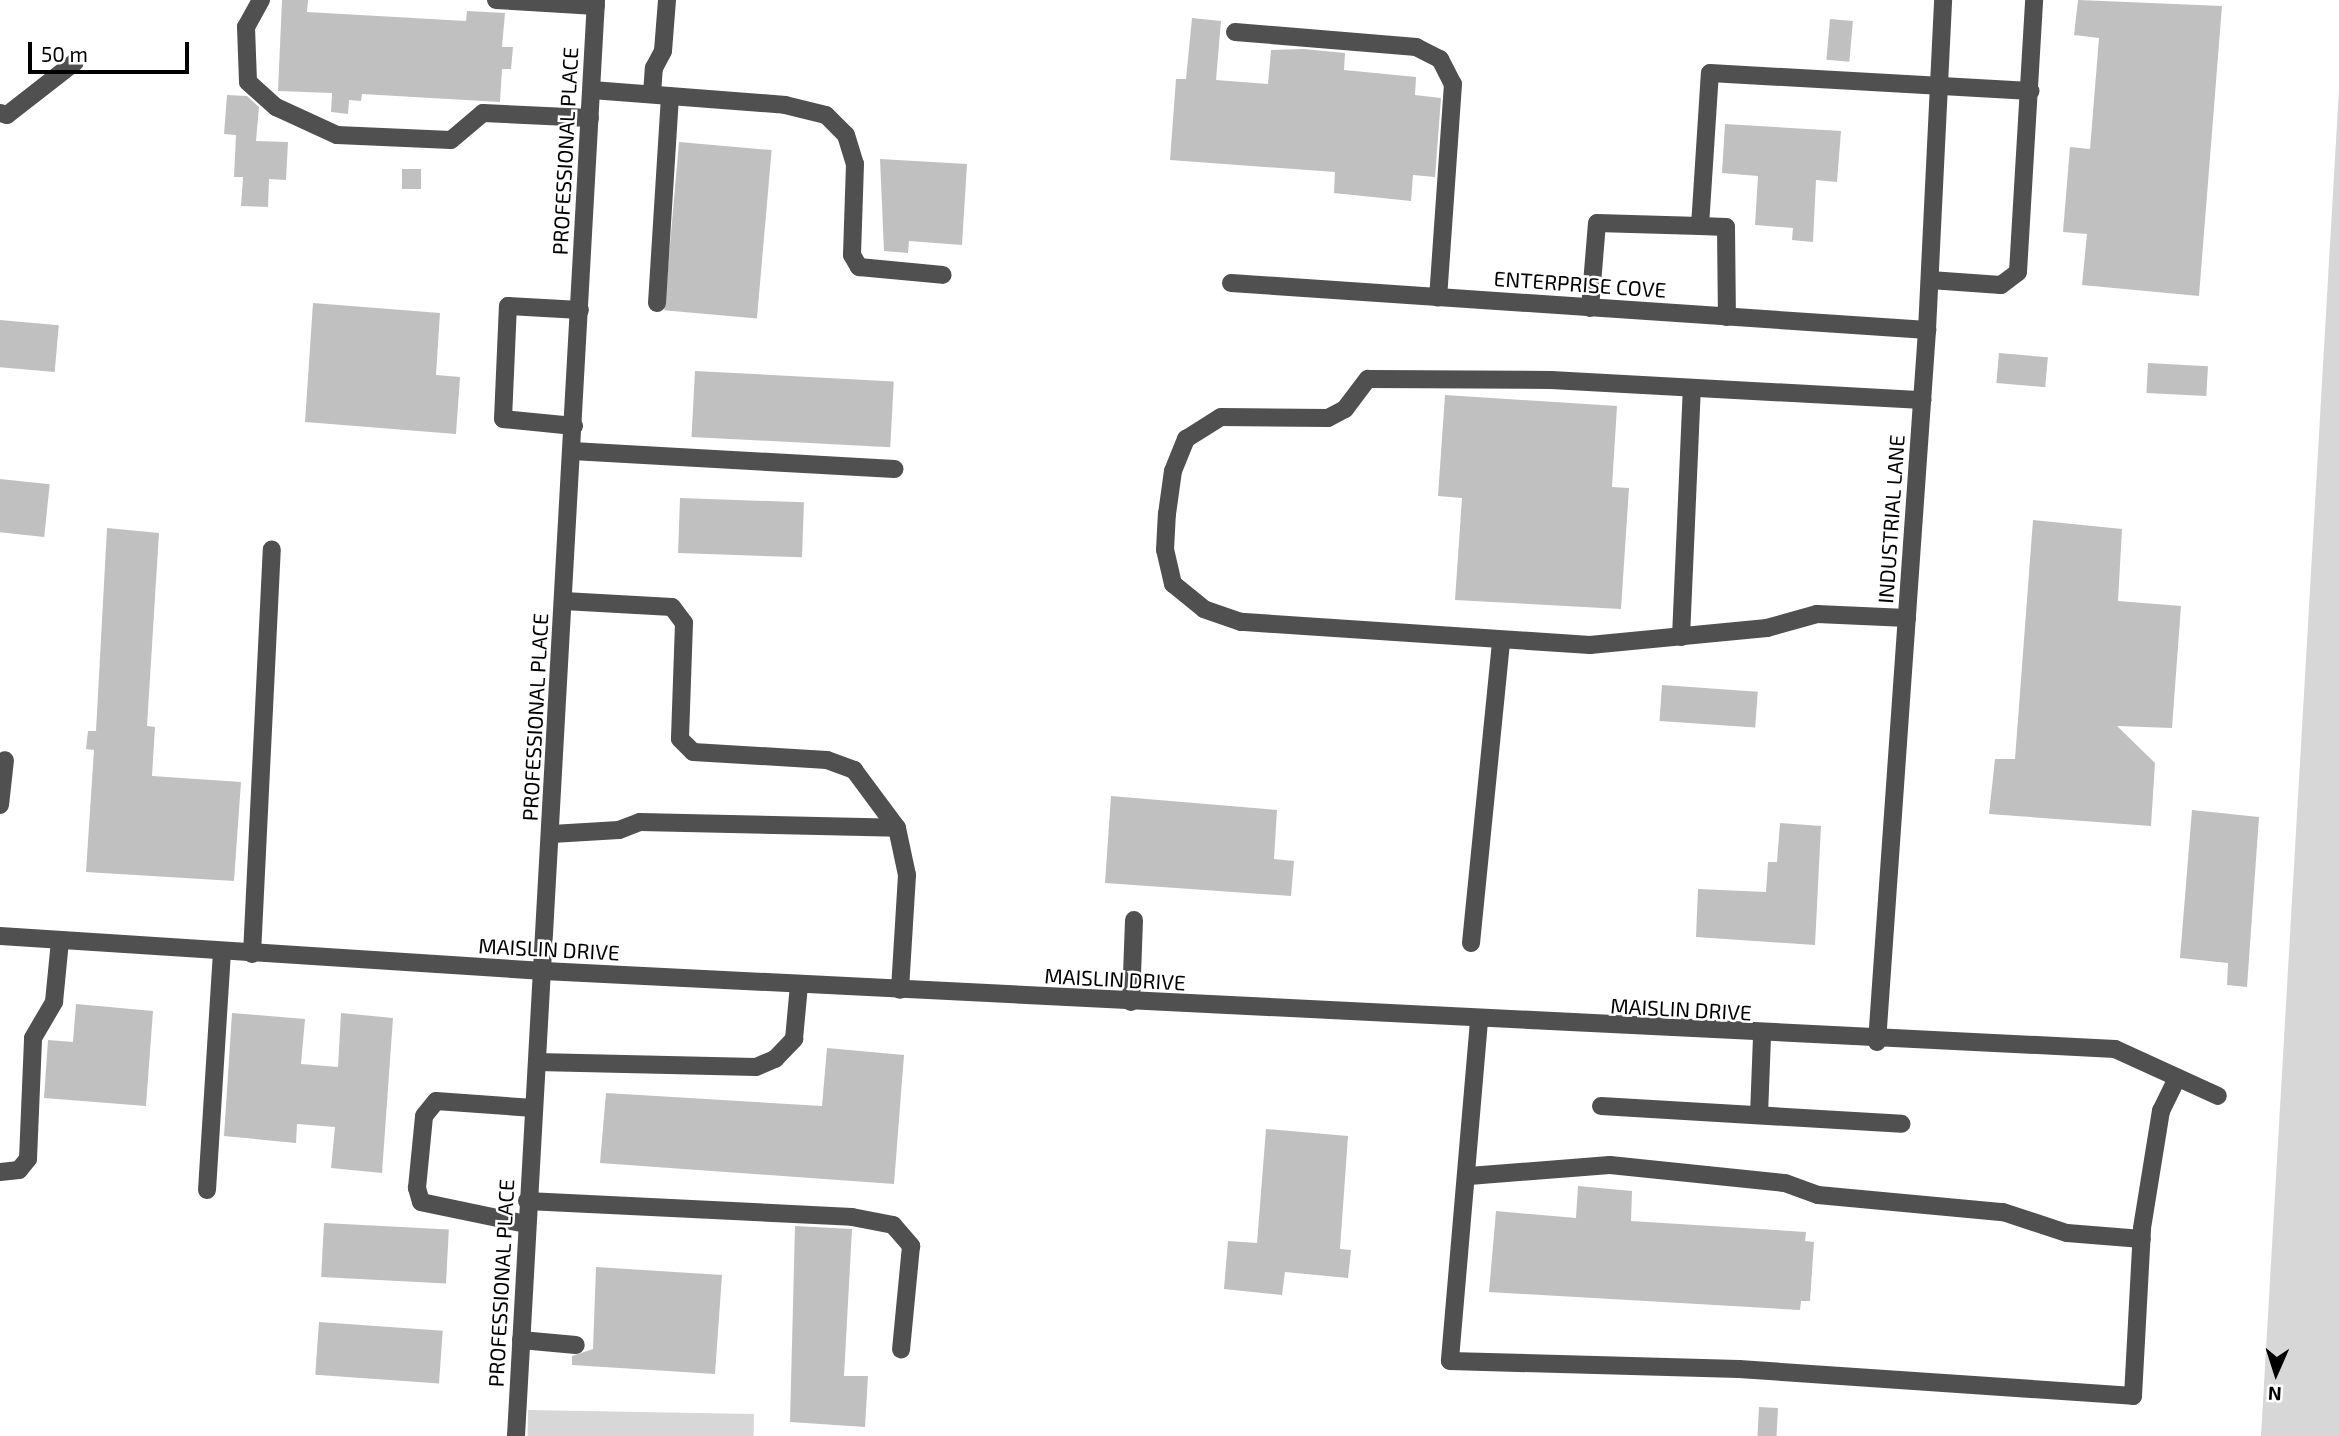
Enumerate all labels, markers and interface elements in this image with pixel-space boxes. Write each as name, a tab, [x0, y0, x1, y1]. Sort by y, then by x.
scale bar	[32, 28, 192, 72]
text: 50 m	[41, 41, 88, 66]
street label: PROFESSIONAL PLACE	[547, 46, 583, 256]
street label: ENTERPRISE COVE	[1493, 265, 1667, 303]
street label: INDUSTRIAL LANE	[1873, 433, 1909, 605]
street label: PROFESSIONAL PLACE	[517, 612, 553, 822]
street label: MAISLIN DRIVE	[478, 933, 620, 965]
street label: MAISLIN DRIVE	[1044, 963, 1186, 995]
street label: MAISLIN DRIVE	[1610, 993, 1752, 1025]
street label: PROFESSIONAL PLACE	[483, 1178, 519, 1388]
north arrow	[2241, 1338, 2311, 1408]
text: N	[2267, 1383, 2282, 1406]

